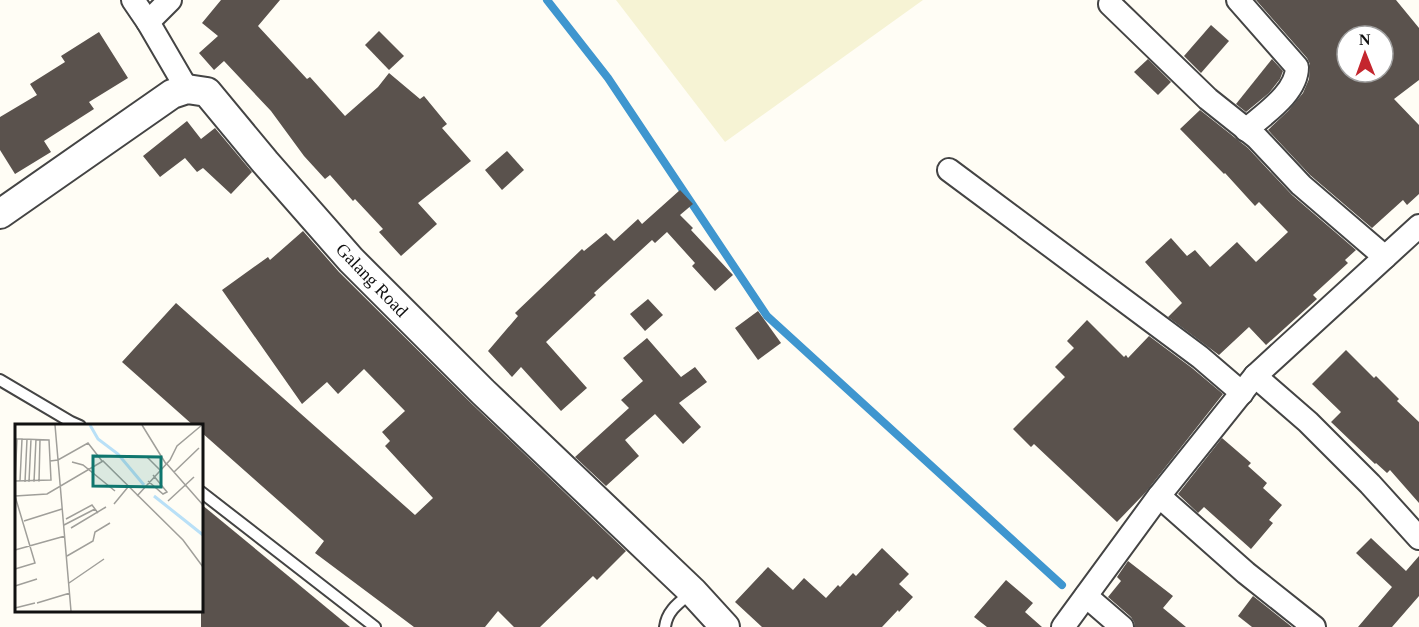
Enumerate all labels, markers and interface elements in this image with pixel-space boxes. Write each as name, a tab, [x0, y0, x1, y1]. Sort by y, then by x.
north arrow	[1335, 24, 1395, 84]
text: N	[1359, 31, 1371, 48]
street label: Galang Road	[332, 239, 412, 321]
inset map	[15, 424, 202, 612]

